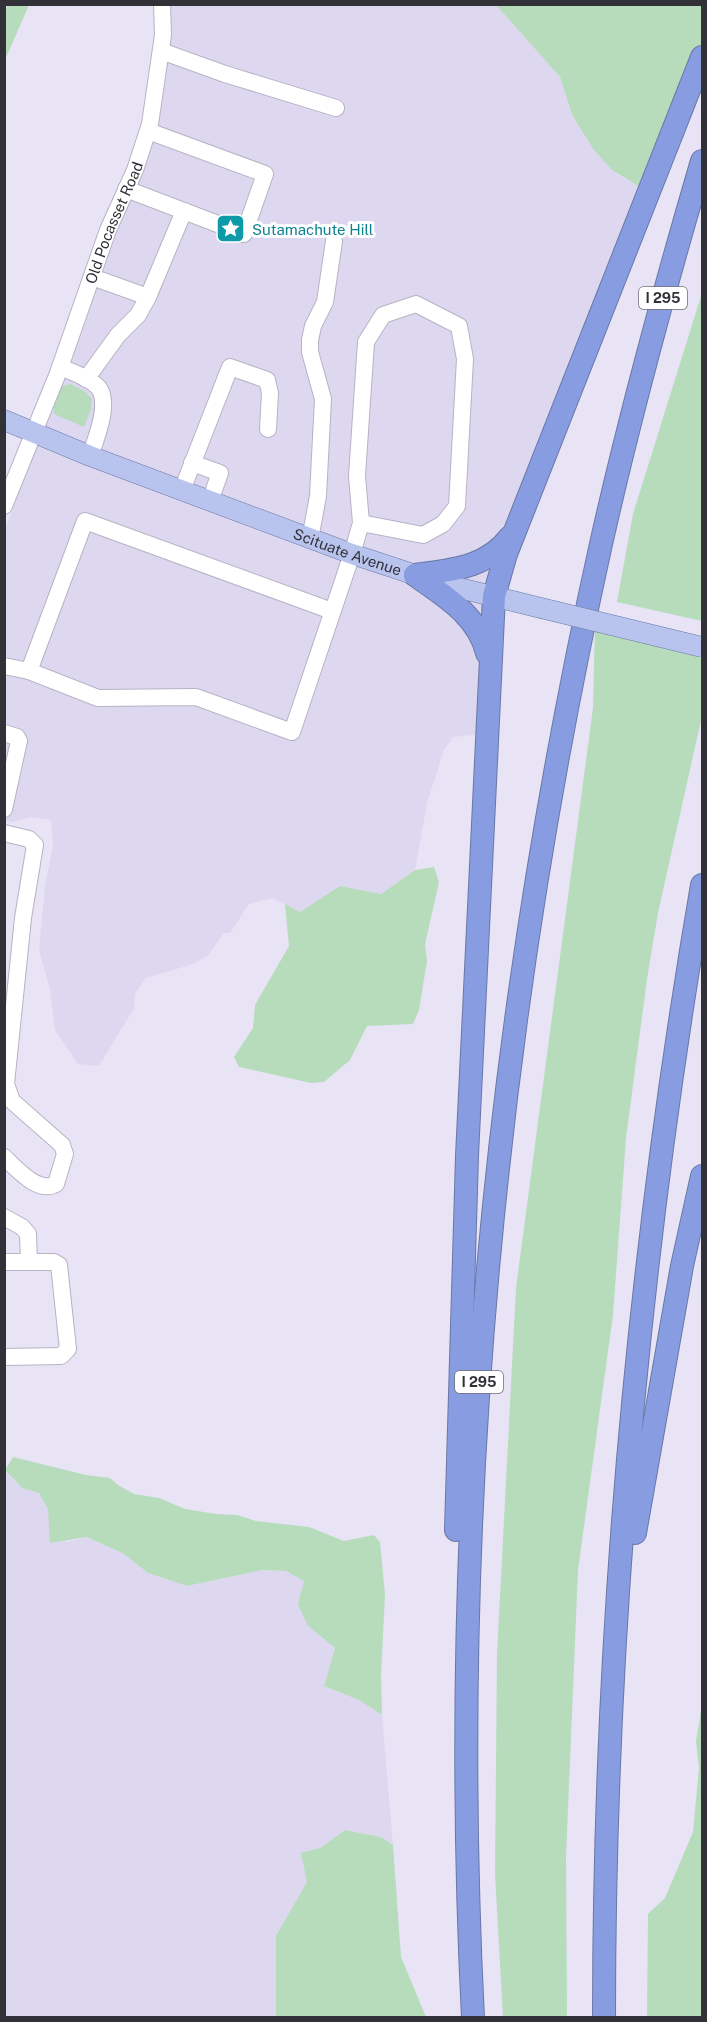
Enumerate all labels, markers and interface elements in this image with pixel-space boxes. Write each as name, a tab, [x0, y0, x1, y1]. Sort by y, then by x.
street label: Old Pocasset Road	[81, 159, 146, 286]
place icon: Sutamachute Hill	[215, 213, 247, 245]
place label: Sutamachute Hill	[252, 221, 373, 238]
road number: I 295	[639, 287, 687, 309]
street label: Scituate Avenue	[291, 524, 404, 578]
road number: I 295	[455, 1371, 503, 1393]

